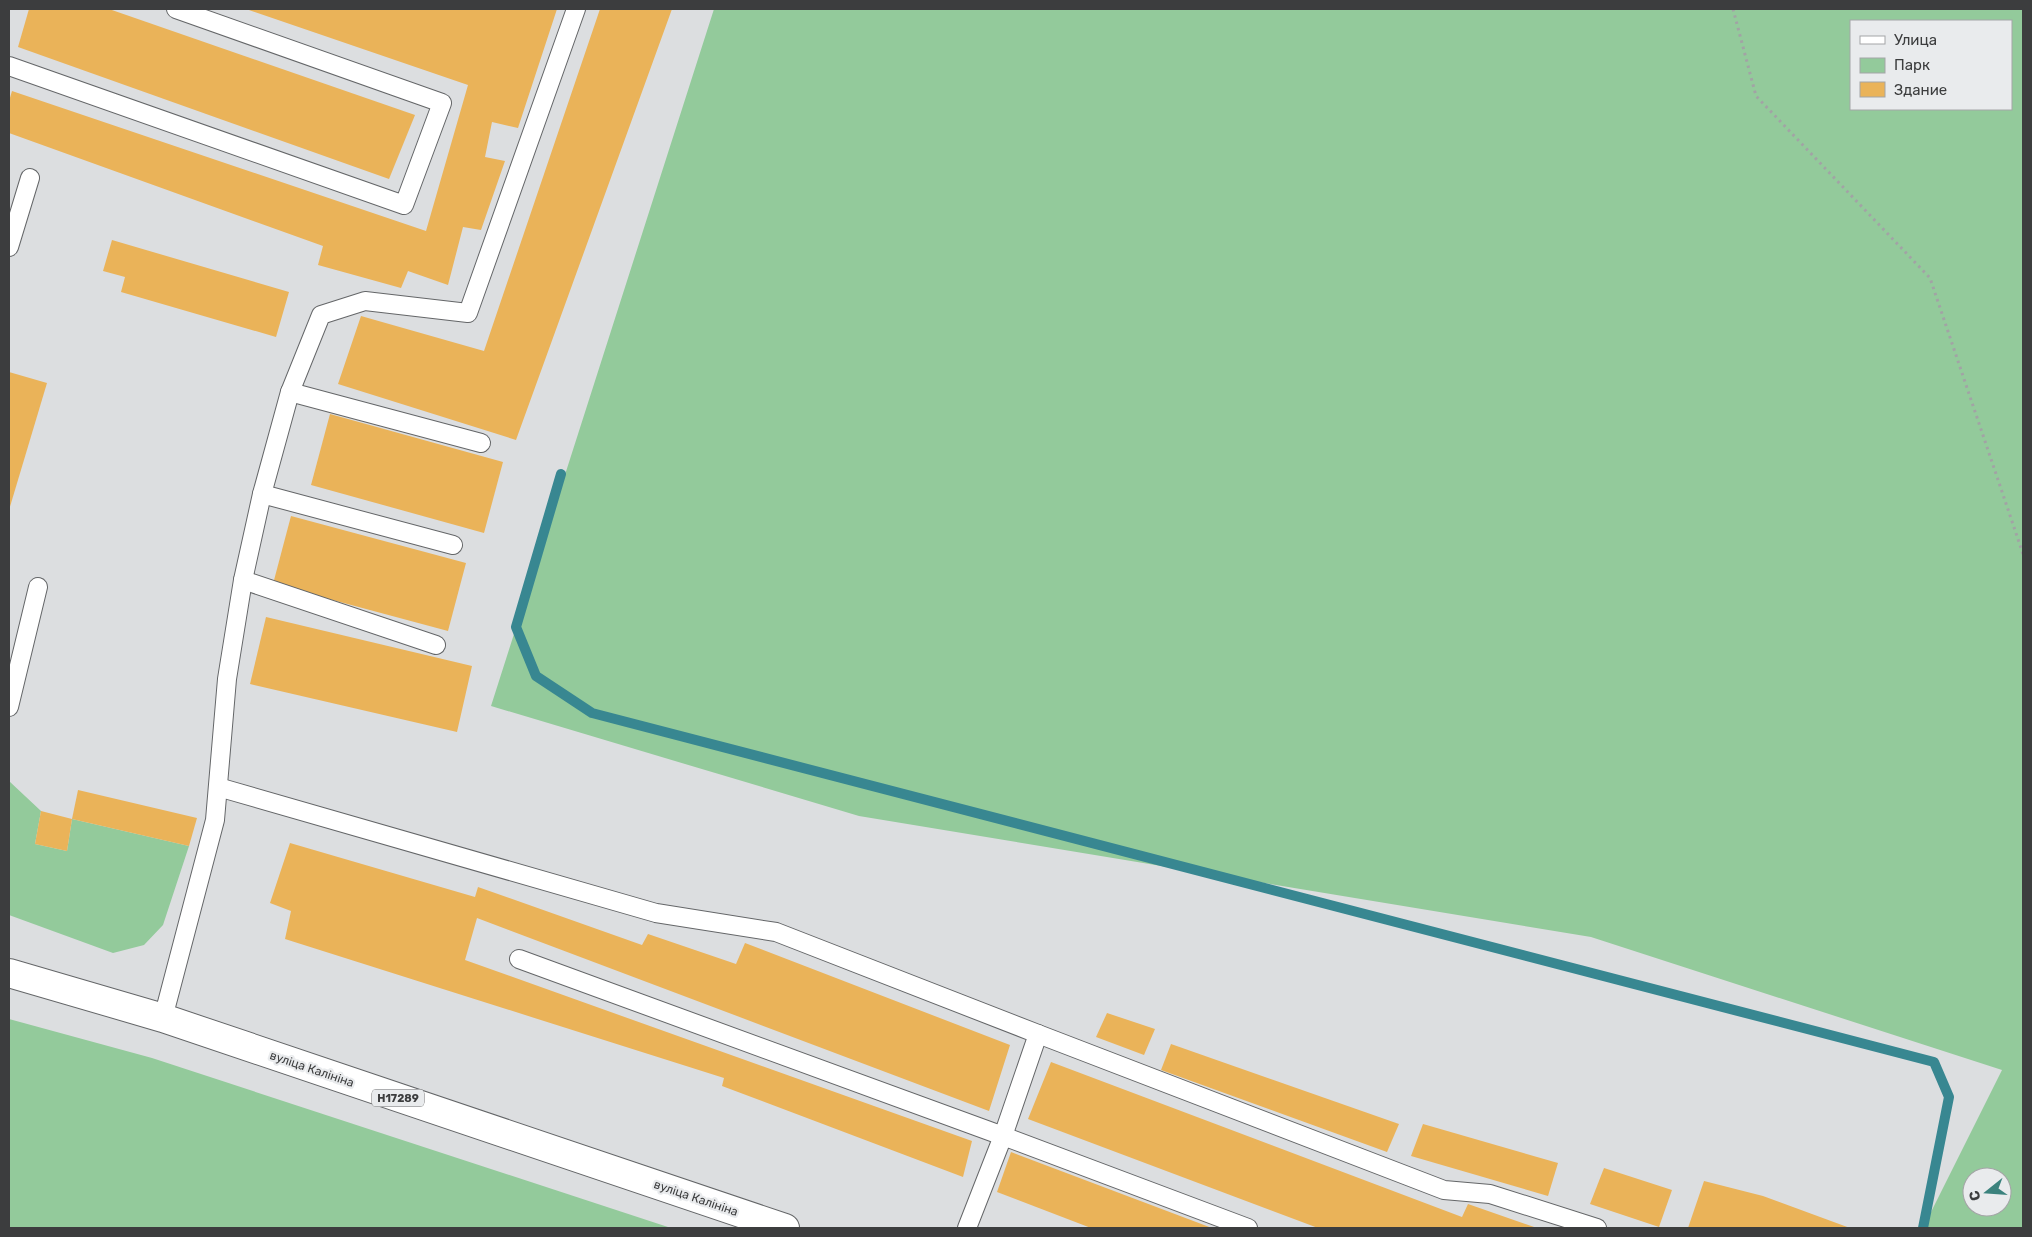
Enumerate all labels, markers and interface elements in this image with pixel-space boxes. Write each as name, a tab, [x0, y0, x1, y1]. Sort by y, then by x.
legend	[1850, 20, 2012, 110]
text: Улица	[1894, 31, 1937, 49]
text: Парк	[1894, 56, 1930, 74]
text: Здание	[1894, 81, 1947, 99]
street label: вуліца Калініна	[268, 1048, 356, 1090]
road number: Н17289	[372, 1090, 424, 1106]
north arrow	[1962, 1167, 2012, 1217]
street label: вуліца Калініна	[652, 1177, 740, 1219]
text: С	[1965, 1188, 1985, 1203]

